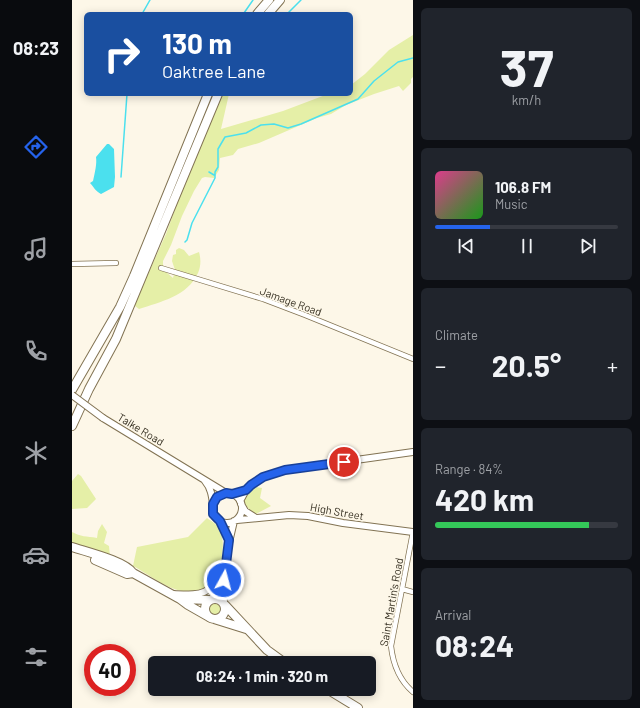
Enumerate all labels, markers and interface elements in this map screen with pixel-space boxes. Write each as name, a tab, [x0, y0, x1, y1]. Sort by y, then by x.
text: 130 m	[162, 26, 232, 60]
icon: right	[96, 28, 148, 80]
text: 37	[500, 35, 553, 97]
text: 08:23	[13, 37, 59, 59]
text: Oaktree Lane	[162, 60, 266, 82]
text: km/h	[512, 92, 541, 108]
icon: directions	[22, 133, 50, 161]
text: 106.8 FM	[495, 178, 551, 196]
text: Music	[495, 196, 528, 212]
icon: music	[22, 235, 50, 263]
icon: previous	[455, 235, 477, 257]
icon: pause	[516, 235, 538, 257]
icon: next	[577, 235, 599, 257]
street label: Jamage Road	[258, 284, 324, 318]
text: Climate	[435, 327, 478, 343]
icon: phone	[22, 337, 50, 365]
text: 20.5°	[492, 347, 561, 383]
text: −	[435, 352, 446, 378]
text: +	[607, 352, 618, 378]
street label: Talke Road	[115, 410, 167, 448]
icon: climate	[22, 439, 50, 467]
pin	[327, 445, 361, 479]
icon: arrive	[333, 451, 355, 473]
text: Range · 84%	[435, 461, 503, 477]
text: 420 km	[435, 481, 534, 517]
street label: High Street	[309, 500, 365, 522]
icon: car	[22, 541, 50, 569]
street label: Saint Martin's Road	[377, 557, 405, 647]
position arrow	[203, 559, 245, 601]
text: Arrival	[435, 607, 471, 623]
text: 08:24	[435, 627, 514, 663]
icon: filters	[22, 643, 50, 671]
speed limit sign: 40	[84, 644, 136, 696]
text: 08:24 · 1 min · 320 m	[196, 667, 328, 685]

